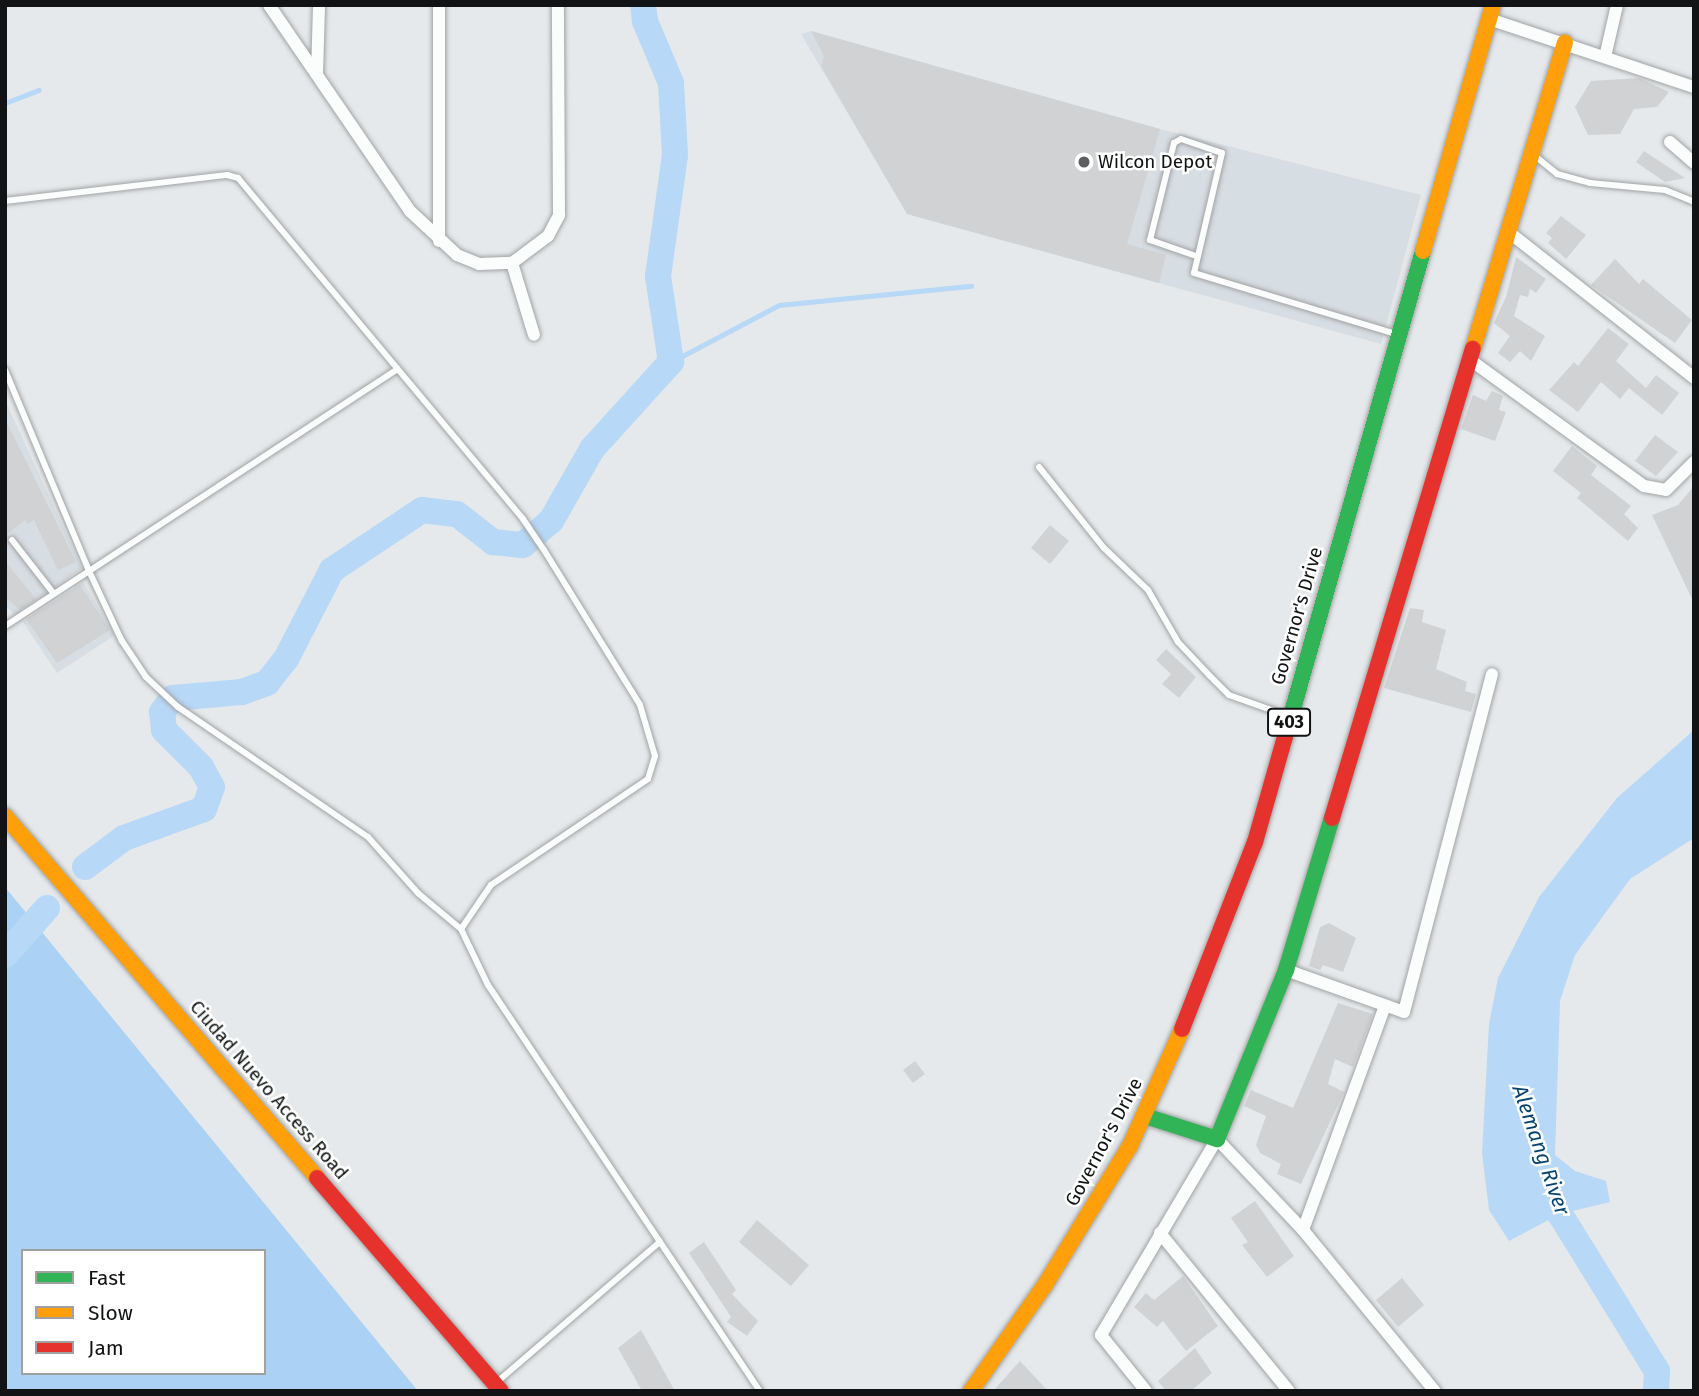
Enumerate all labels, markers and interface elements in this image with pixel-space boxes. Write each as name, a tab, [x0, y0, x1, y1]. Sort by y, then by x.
place label: Wilcon Depot	[1098, 151, 1212, 173]
marker: Wilcon Depot	[1076, 154, 1092, 170]
street label: Governor's Drive	[1266, 545, 1328, 687]
road number: 403	[1266, 708, 1312, 736]
street label: Ciudad Nuevo Access Road	[185, 996, 353, 1184]
street label: Governor's Drive	[1061, 1074, 1147, 1210]
water label: Alemang River	[1507, 1082, 1575, 1218]
legend	[21, 1249, 266, 1375]
text: Fast	[88, 1265, 126, 1291]
text: Slow	[88, 1300, 133, 1326]
text: Jam	[88, 1335, 124, 1361]

